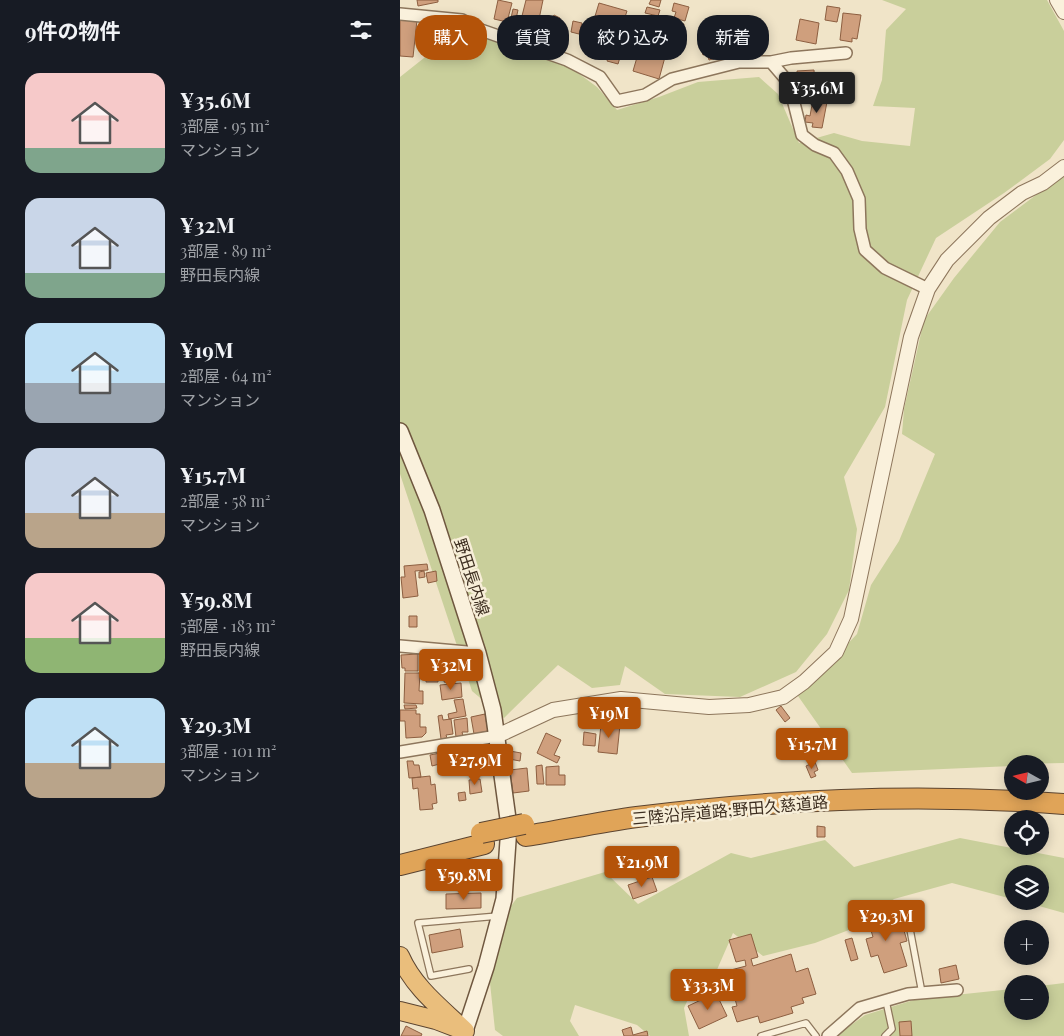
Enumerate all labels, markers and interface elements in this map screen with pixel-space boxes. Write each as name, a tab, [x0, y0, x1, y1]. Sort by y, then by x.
chip: 購入	[415, 15, 487, 60]
chip: 賃貸	[497, 15, 569, 60]
chip: 絞り込み	[579, 15, 687, 60]
chip: 新着	[697, 15, 769, 60]
text: 9件の物件	[25, 16, 121, 44]
icon: filters	[347, 16, 375, 44]
pin: ¥35.6M	[776, 72, 858, 114]
text: ¥35.6M	[790, 77, 844, 98]
text: ¥35.6M	[180, 85, 251, 113]
icon: home	[65, 93, 125, 153]
text: 3部屋 · 95 m²	[180, 115, 270, 136]
text: マンション	[180, 139, 260, 160]
text: ¥32M	[180, 210, 235, 238]
icon: home	[65, 218, 125, 278]
text: 3部屋 · 89 m²	[180, 240, 271, 261]
text: 野田長内線	[180, 264, 260, 285]
text: ¥19M	[180, 335, 233, 363]
icon: home	[65, 343, 125, 403]
text: 2部屋 · 64 m²	[180, 365, 272, 386]
text: マンション	[180, 389, 260, 410]
text: ¥15.7M	[180, 460, 246, 488]
icon: home	[65, 468, 125, 528]
text: 2部屋 · 58 m²	[180, 490, 270, 511]
text: マンション	[180, 514, 260, 535]
street label: 野田長内線	[450, 536, 495, 618]
text: ¥59.8M	[180, 585, 252, 613]
icon: home	[65, 593, 125, 653]
text: 5部屋 · 183 m²	[180, 615, 276, 636]
text: 野田長内線	[180, 639, 260, 660]
pin: ¥32M	[421, 648, 481, 691]
text: ¥32M	[430, 654, 472, 675]
pin: ¥19M	[579, 696, 639, 739]
text: ¥19M	[589, 702, 629, 723]
text: ¥29.3M	[180, 710, 252, 738]
icon: home	[65, 718, 125, 778]
pin: ¥15.7M	[771, 728, 853, 770]
text: ¥15.7M	[787, 733, 837, 754]
text: 3部屋 · 101 m²	[180, 740, 276, 761]
pin: ¥27.9M	[434, 744, 516, 786]
text: ¥27.9M	[448, 749, 502, 770]
north arrow	[1004, 755, 1049, 800]
map controls	[1004, 755, 1049, 1020]
text: マンション	[180, 764, 260, 785]
street label: 三陸沿岸道路;野田久慈道路	[631, 790, 829, 829]
button: locate	[1004, 810, 1049, 855]
pin: ¥21.9M	[601, 846, 683, 888]
text: ¥21.9M	[615, 851, 669, 872]
pin: ¥59.8M	[423, 858, 505, 901]
text: ¥59.8M	[436, 864, 492, 885]
button: layers	[1004, 865, 1049, 910]
pin: ¥29.3M	[845, 900, 927, 942]
text: ¥29.3M	[859, 905, 913, 926]
button: +	[1004, 920, 1049, 965]
pin: ¥33.3M	[667, 968, 749, 1011]
text: ¥33.3M	[682, 974, 734, 995]
button: −	[1004, 975, 1049, 1020]

